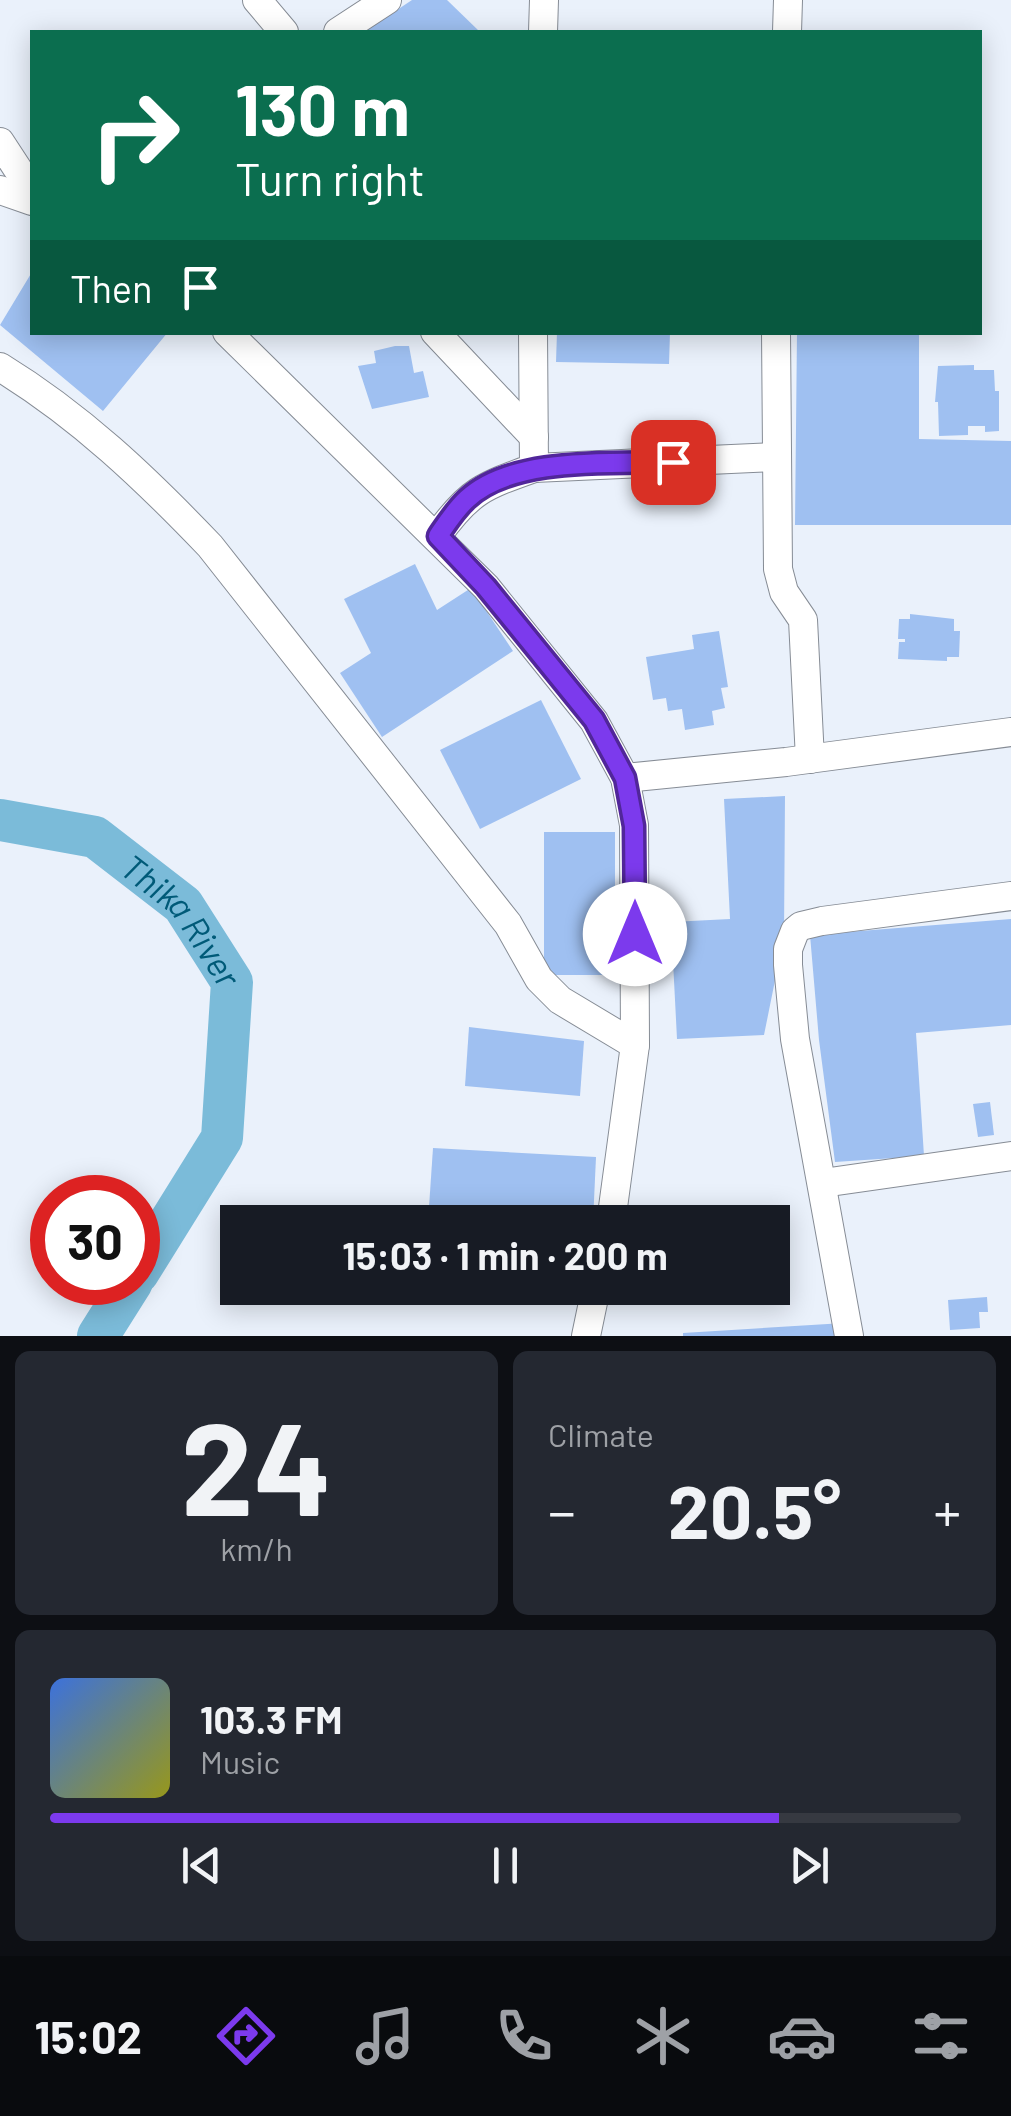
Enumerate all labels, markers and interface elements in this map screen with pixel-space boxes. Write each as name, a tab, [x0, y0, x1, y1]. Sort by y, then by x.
text: 130 m	[235, 66, 410, 150]
icon: right	[70, 70, 200, 200]
text: Turn right	[235, 151, 425, 205]
icon: arrive	[173, 260, 228, 315]
text: Then	[70, 265, 153, 311]
pin	[631, 420, 716, 505]
icon: arrive	[646, 435, 701, 490]
water label: Thika River	[114, 845, 251, 995]
position arrow	[583, 882, 687, 986]
speed limit sign: 30	[30, 1175, 160, 1305]
text: 15:03 · 1 min · 200 m	[342, 1232, 668, 1278]
text: 24	[181, 1386, 332, 1542]
text: Climate	[548, 1415, 654, 1453]
text: 20.5°	[668, 1464, 841, 1554]
text: −	[548, 1477, 576, 1543]
text: +	[933, 1477, 961, 1543]
text: km/h	[220, 1529, 293, 1567]
text: 103.3 FM	[200, 1696, 342, 1742]
text: Music	[200, 1742, 280, 1780]
icon: previous	[174, 1838, 229, 1893]
icon: pause	[478, 1838, 533, 1893]
icon: next	[782, 1838, 837, 1893]
icon: directions	[211, 2001, 281, 2071]
icon: music	[350, 2001, 420, 2071]
icon: phone	[489, 2001, 559, 2071]
icon: climate	[628, 2001, 698, 2071]
icon: car	[767, 2001, 837, 2071]
icon: filters	[906, 2001, 976, 2071]
text: 15:02	[35, 2009, 142, 2063]

